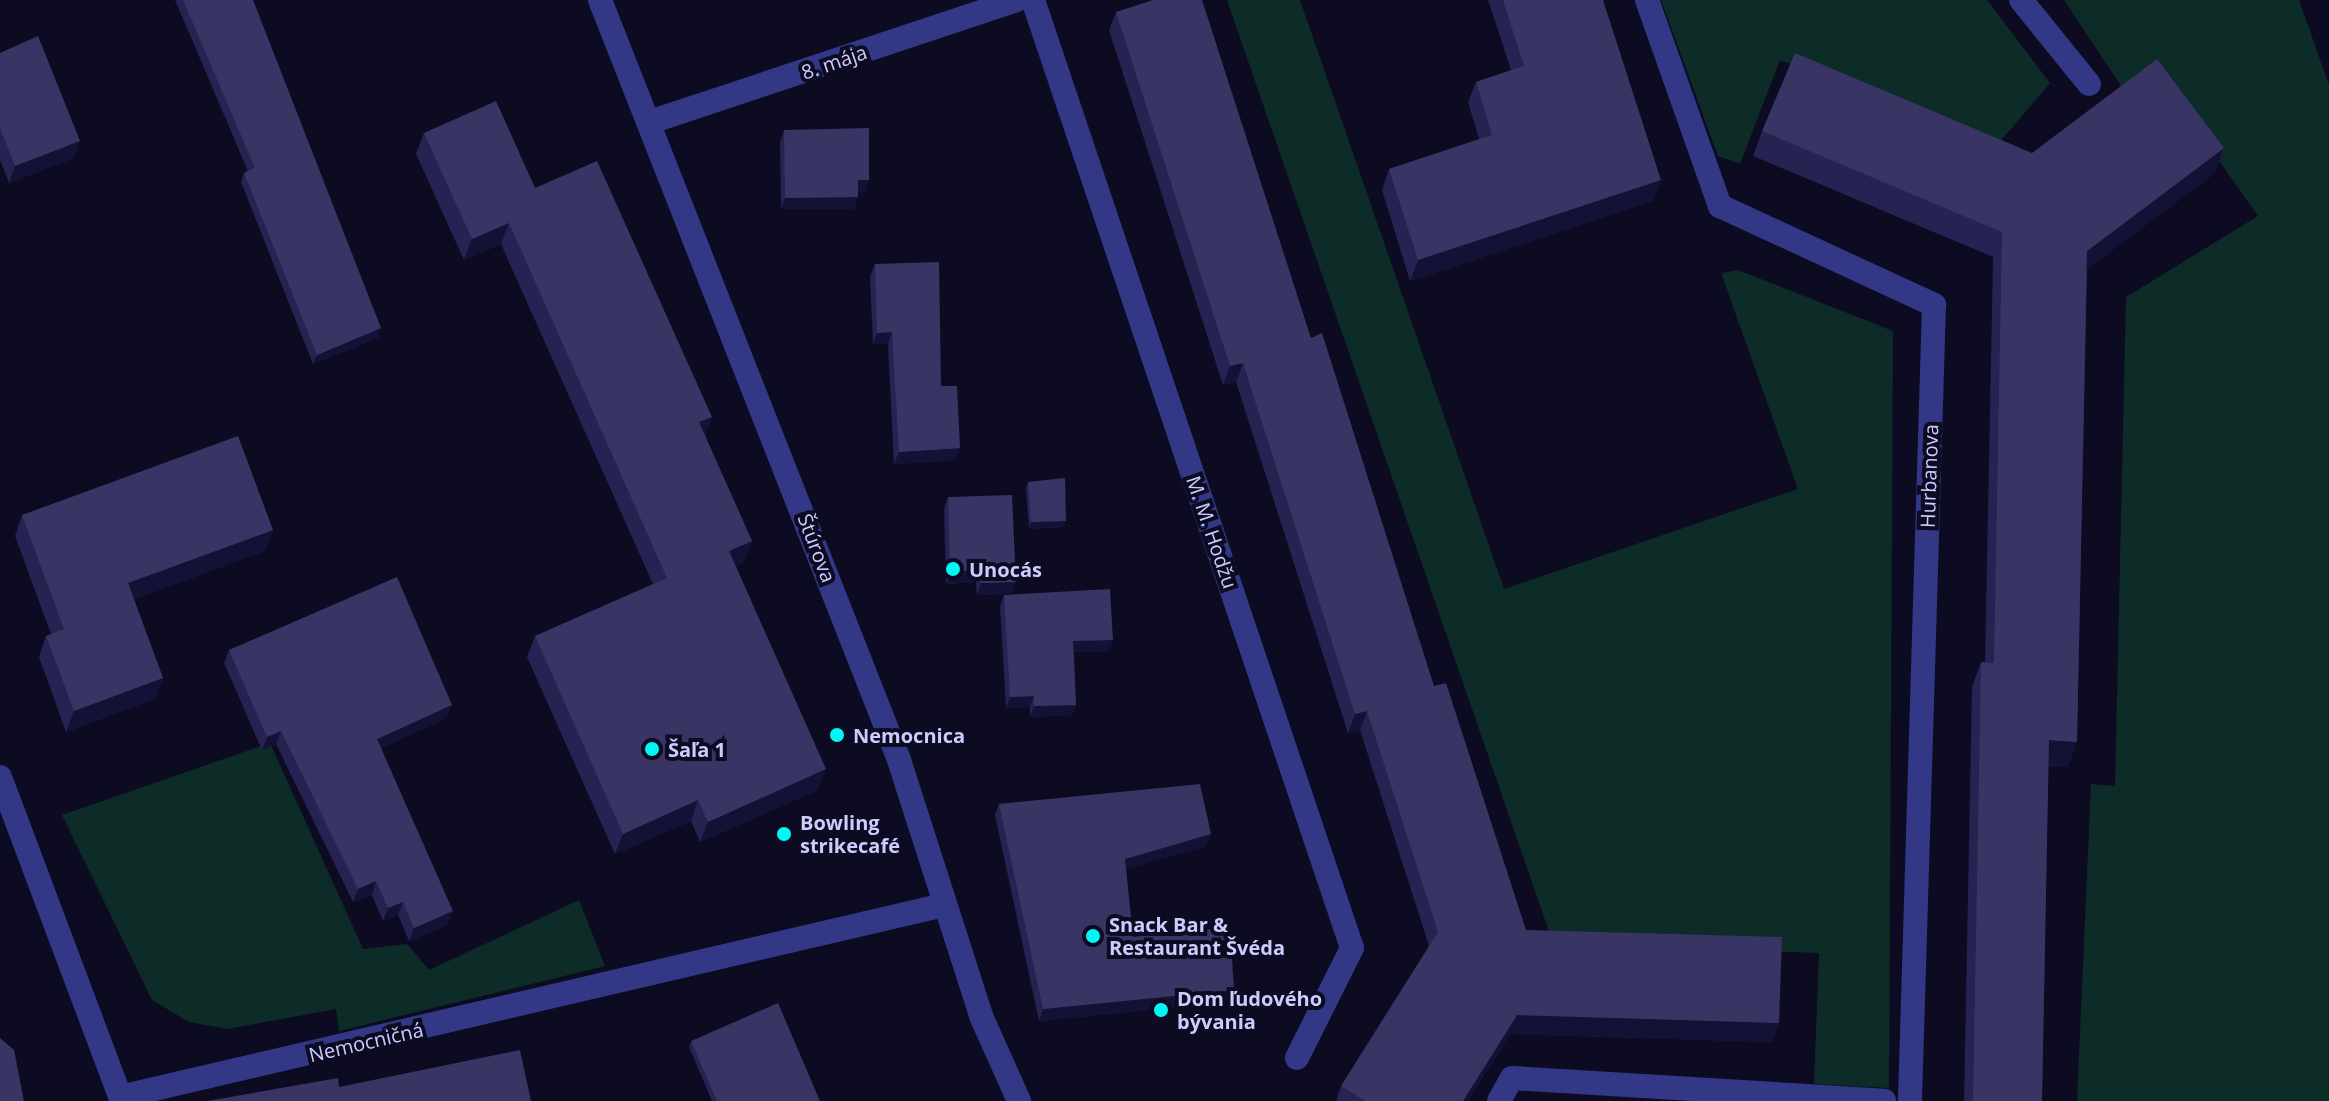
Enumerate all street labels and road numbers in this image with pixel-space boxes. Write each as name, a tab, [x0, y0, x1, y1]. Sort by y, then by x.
street label: 8. mája	[798, 40, 870, 84]
street label: Hurbanova	[1915, 424, 1943, 528]
street label: M. M. Hodžu	[1182, 473, 1242, 591]
street label: Štúrova	[793, 510, 841, 586]
street label: Nemocničná	[306, 1017, 426, 1067]

